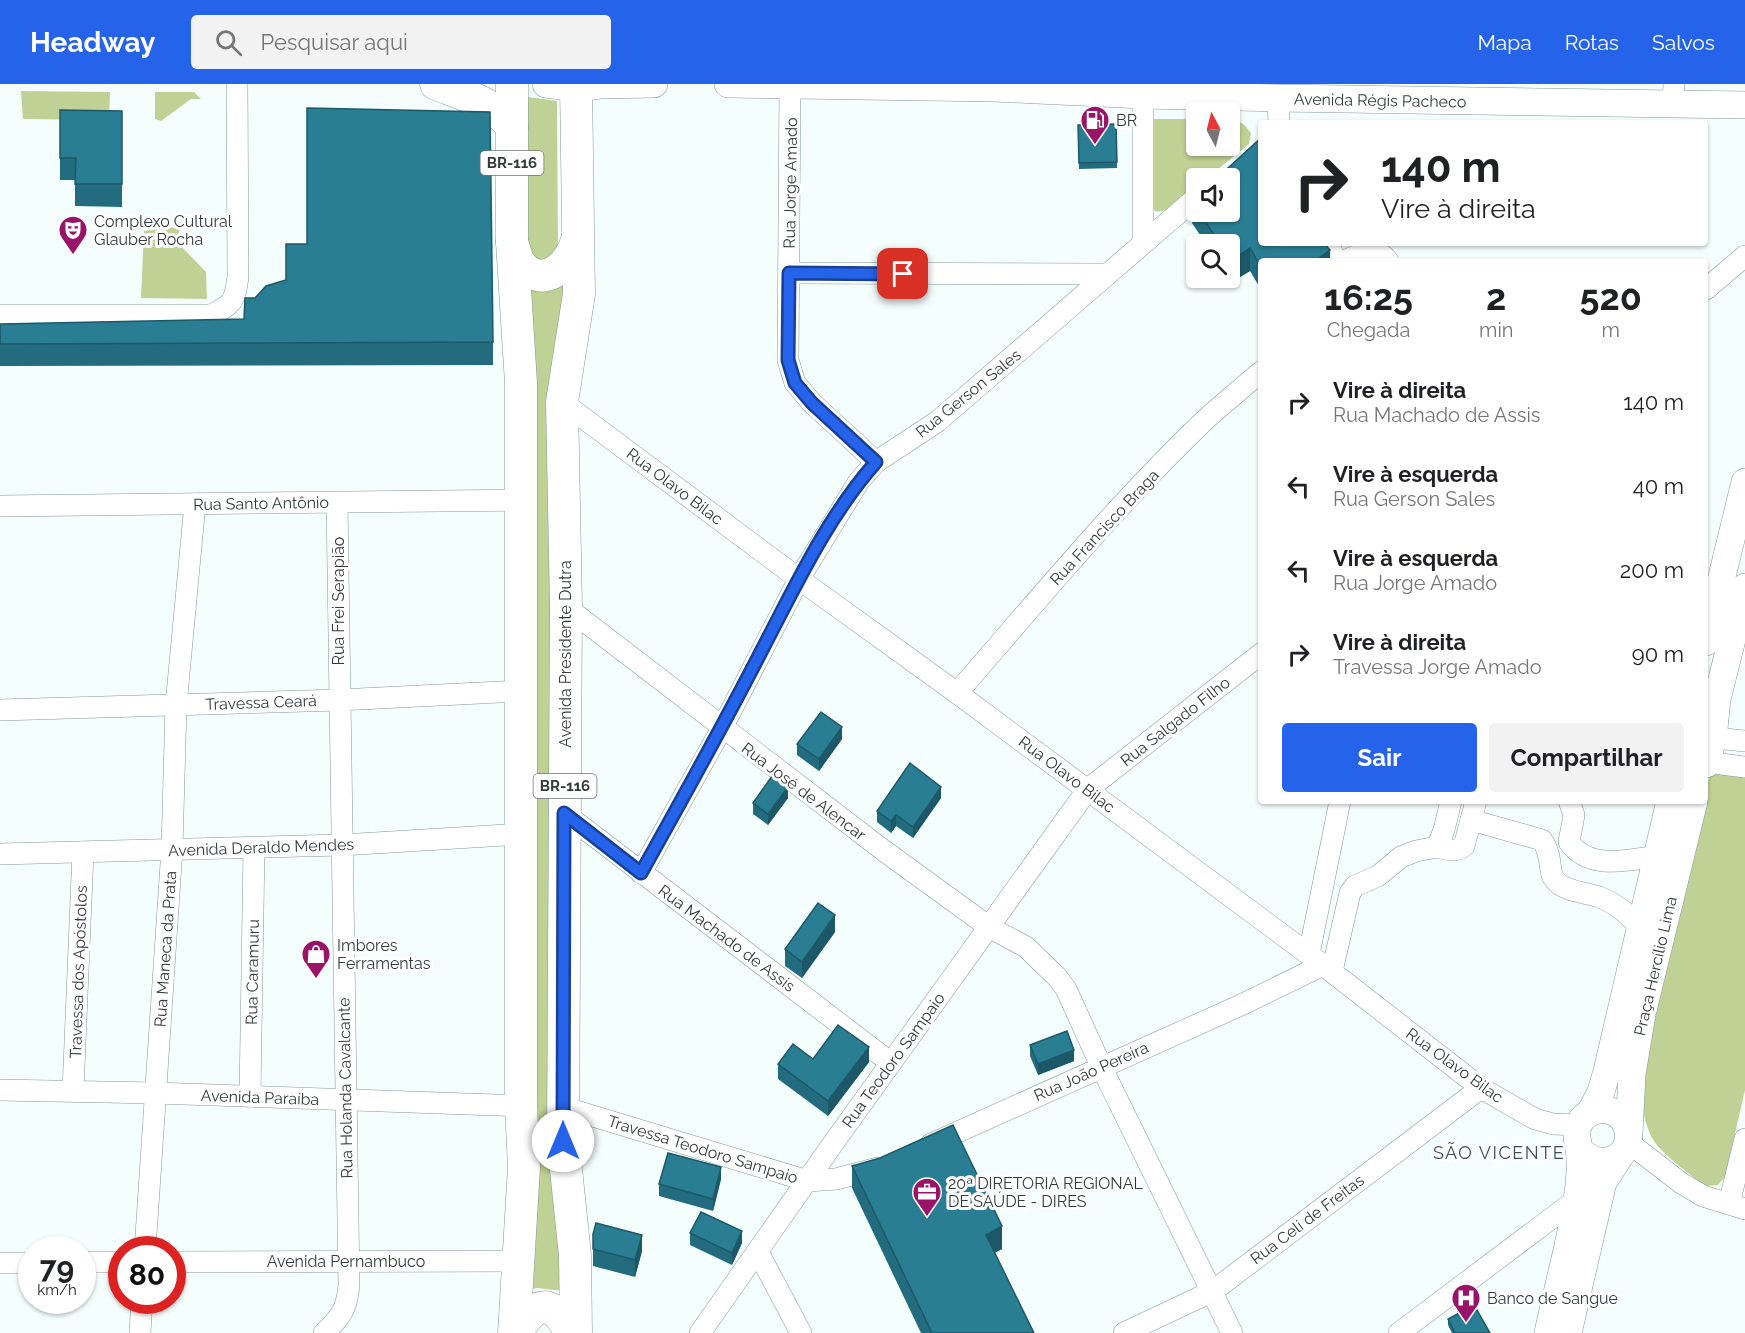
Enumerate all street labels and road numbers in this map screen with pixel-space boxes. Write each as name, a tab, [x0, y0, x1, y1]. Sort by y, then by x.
street label: Avenida Régis Pacheco	[1294, 89, 1466, 112]
street label: Rua Jorge Amado	[780, 117, 801, 249]
road number: BR-116	[480, 151, 544, 175]
street label: Rua Gerson Sales	[912, 345, 1025, 442]
street label: Rua Olavo Bilac	[623, 444, 727, 529]
street label: Rua Francisco Braga	[1046, 466, 1163, 589]
street label: Rua Santo Antônio	[193, 493, 329, 514]
street label: Rua Frei Serapião	[329, 537, 348, 665]
street label: Avenida Presidente Dutra	[556, 560, 575, 748]
street label: Rua Salgado Filho	[1117, 673, 1234, 770]
street label: Travessa Ceará	[205, 691, 317, 714]
street label: Rua Olavo Bilac	[1015, 732, 1119, 817]
street label: Rua José de Alencar	[738, 739, 870, 844]
road number: BR-116	[534, 774, 596, 798]
street label: Avenida Deraldo Mendes	[168, 835, 355, 860]
street label: Rua Maneca da Prata	[151, 870, 180, 1028]
street label: Rua Machado de Assis	[655, 881, 799, 996]
street label: Travessa dos Apóstolos	[66, 885, 91, 1059]
street label: Praça Hercílio Lima	[1630, 895, 1681, 1038]
street label: Rua Caramuru	[242, 919, 263, 1025]
street label: Rua Teodoro Sampaio	[838, 989, 949, 1131]
street label: Rua Holanda Cavalcante	[334, 997, 357, 1179]
street label: Rua Olavo Bilac	[1402, 1024, 1507, 1107]
street label: Rua João Pereira	[1031, 1038, 1151, 1105]
street label: Avenida Paraíba	[200, 1086, 320, 1109]
street label: Travessa Teodoro Sampaio	[605, 1111, 800, 1187]
street label: Rua Celi de Freitas	[1247, 1170, 1368, 1268]
street label: Avenida Pernambuco	[267, 1252, 425, 1271]

